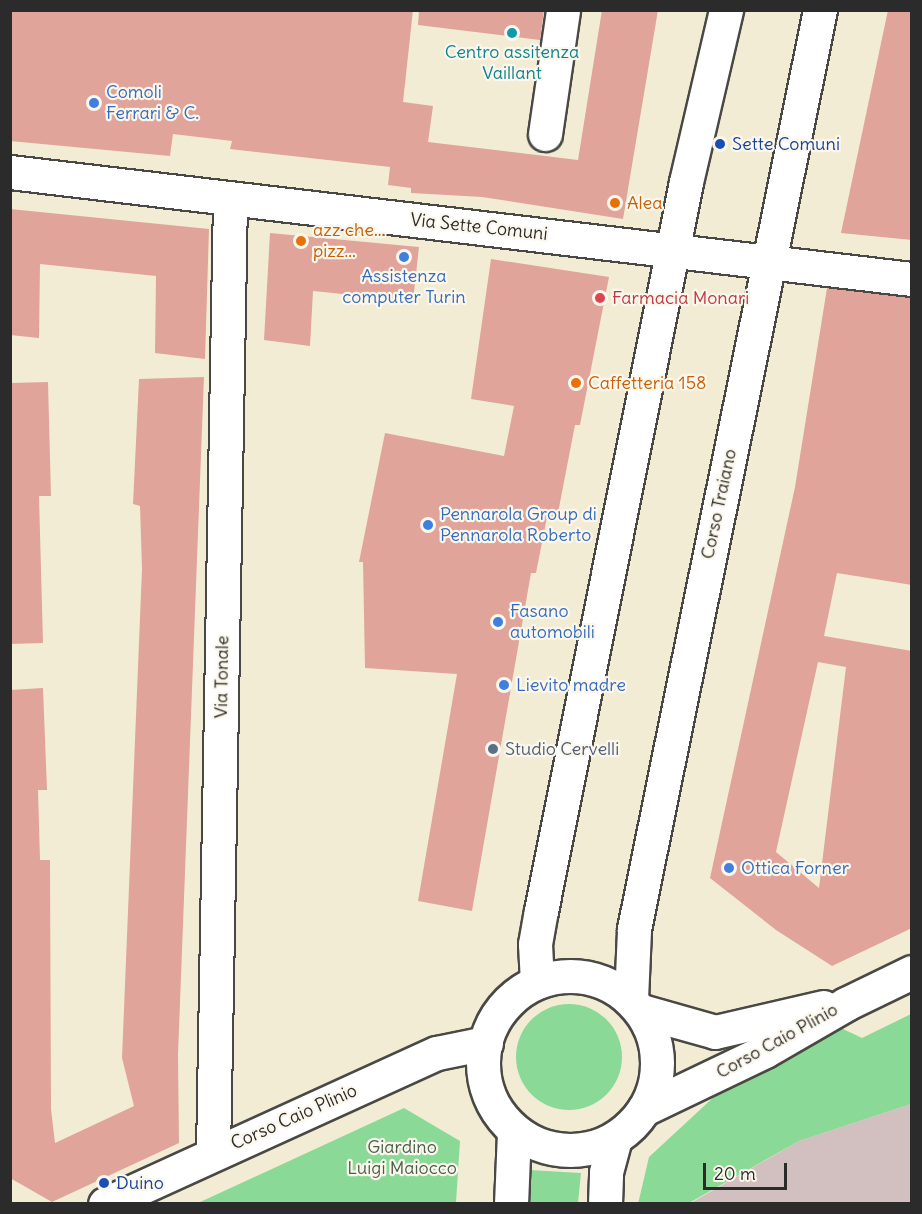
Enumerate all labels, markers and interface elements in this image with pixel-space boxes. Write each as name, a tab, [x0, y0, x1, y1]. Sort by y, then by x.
marker: Centro assitenza Vaillant	[505, 26, 519, 40]
place label: Centro assitenza Vaillant	[445, 42, 579, 84]
place label: Comoli Ferrari & C.	[106, 82, 199, 124]
marker: Comoli Ferrari & C.	[87, 96, 101, 110]
place label: Sette Comuni	[732, 133, 840, 155]
marker: Sette Comuni	[713, 137, 727, 151]
place label: Alea	[627, 192, 663, 214]
marker: Alea	[608, 196, 622, 210]
street label: Via Sette Comuni	[409, 209, 549, 245]
place label: azz che... pizz...	[313, 220, 385, 262]
marker: azz che... pizz...	[294, 234, 308, 248]
marker: Assistenza computer Turin	[397, 250, 411, 264]
place label: Assistenza computer Turin	[342, 266, 466, 308]
place label: Farmacia Monari	[612, 287, 749, 309]
marker: Farmacia Monari	[593, 291, 607, 305]
place label: Caffetteria 158	[588, 372, 706, 394]
marker: Caffetteria 158	[569, 376, 583, 390]
street label: Corso Traiano	[697, 447, 741, 561]
place label: Pennarola Group di Pennarola Roberto	[440, 504, 597, 546]
marker: Pennarola Group di Pennarola Roberto	[421, 518, 435, 532]
place label: Fasano automobili	[510, 601, 595, 644]
marker: Fasano automobili	[491, 615, 505, 629]
street label: Via Tonale	[210, 635, 234, 719]
place label: Lievito madre	[516, 674, 626, 696]
marker: Lievito madre	[497, 678, 511, 692]
place label: Studio Cervelli	[505, 738, 619, 760]
marker: Studio Cervelli	[486, 742, 500, 756]
place label: Ottica Forner	[741, 857, 849, 879]
marker: Ottica Forner	[722, 861, 736, 875]
street label: Corso Caio Plinio	[712, 999, 842, 1083]
street label: Corso Caio Plinio	[228, 1080, 360, 1154]
park label: Giardino Luigi Maiocco	[347, 1137, 457, 1180]
scale bar	[706, 1151, 790, 1189]
text: 20 m	[714, 1162, 756, 1185]
place label: Duino	[116, 1172, 164, 1194]
marker: Duino	[97, 1176, 111, 1190]

